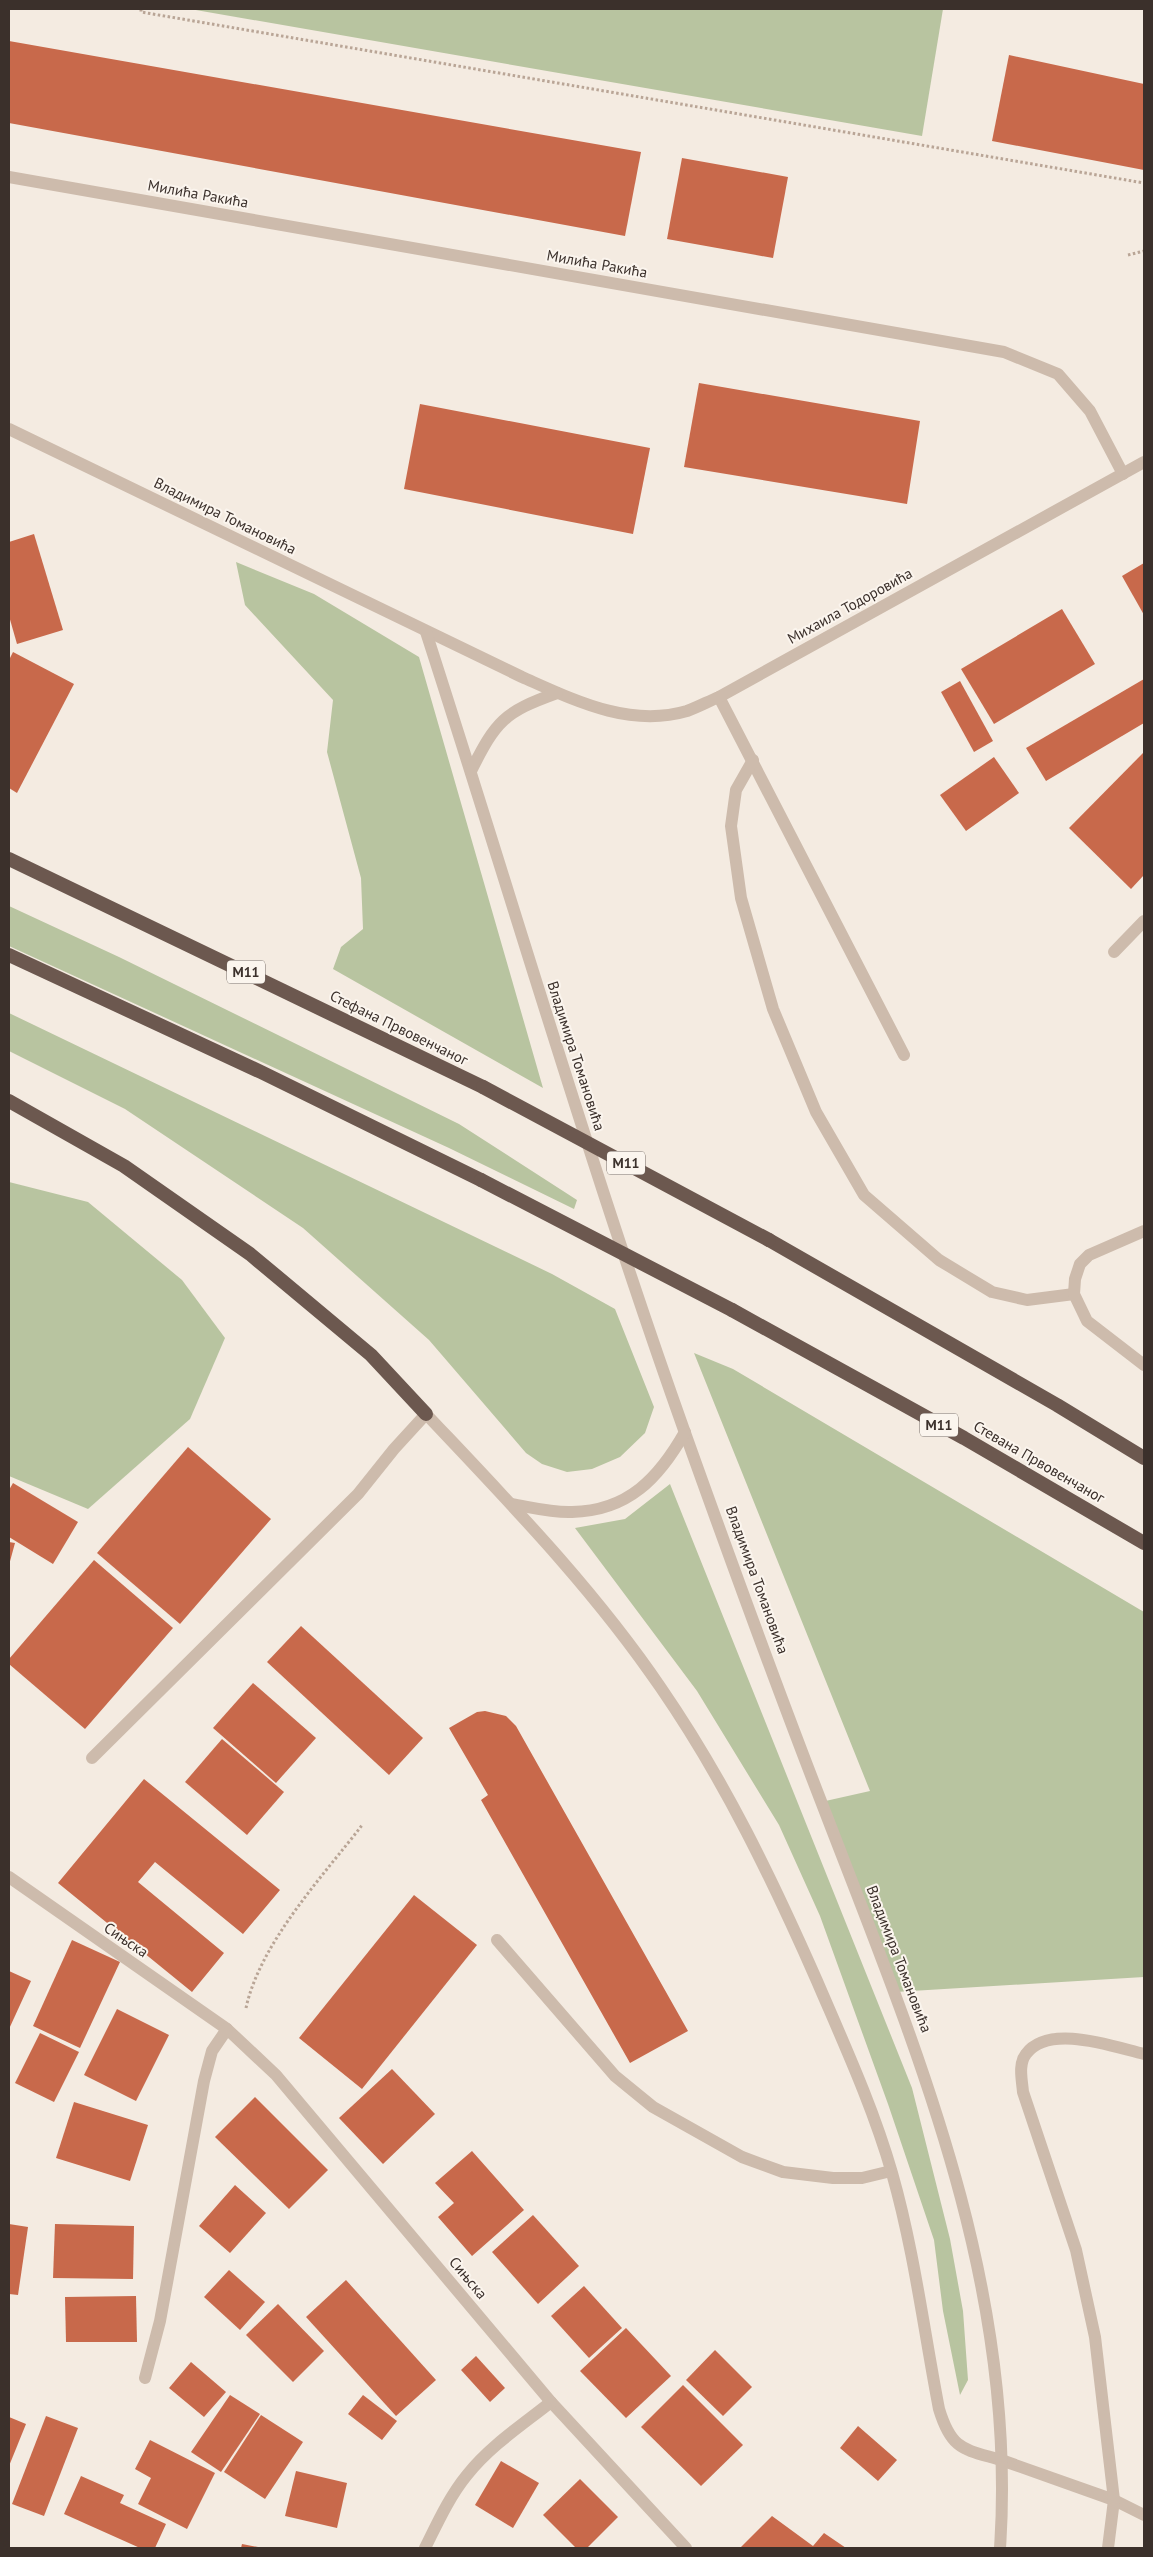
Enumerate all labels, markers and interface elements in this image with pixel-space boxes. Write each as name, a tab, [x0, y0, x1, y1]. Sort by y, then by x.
street label: Милића Ракића	[146, 175, 250, 212]
street label: Милића Ракића	[545, 245, 649, 282]
street label: Владимира Томановића	[151, 473, 300, 558]
street label: Михаила Тодоровића	[784, 563, 916, 648]
road number: M11	[227, 960, 265, 984]
street label: Владимира Томановића	[543, 979, 610, 1133]
street label: Стефана Првовенчаног	[327, 986, 472, 1069]
road number: M11	[607, 1152, 645, 1174]
road number: M11	[920, 1414, 958, 1436]
street label: Стевана Првовенчаног	[970, 1416, 1109, 1507]
street label: Владимира Томановића	[722, 1503, 793, 1656]
street label: Владимира Томановића	[863, 1883, 936, 2035]
street label: Сињска	[100, 1918, 152, 1961]
street label: Сињска	[445, 2253, 492, 2303]

